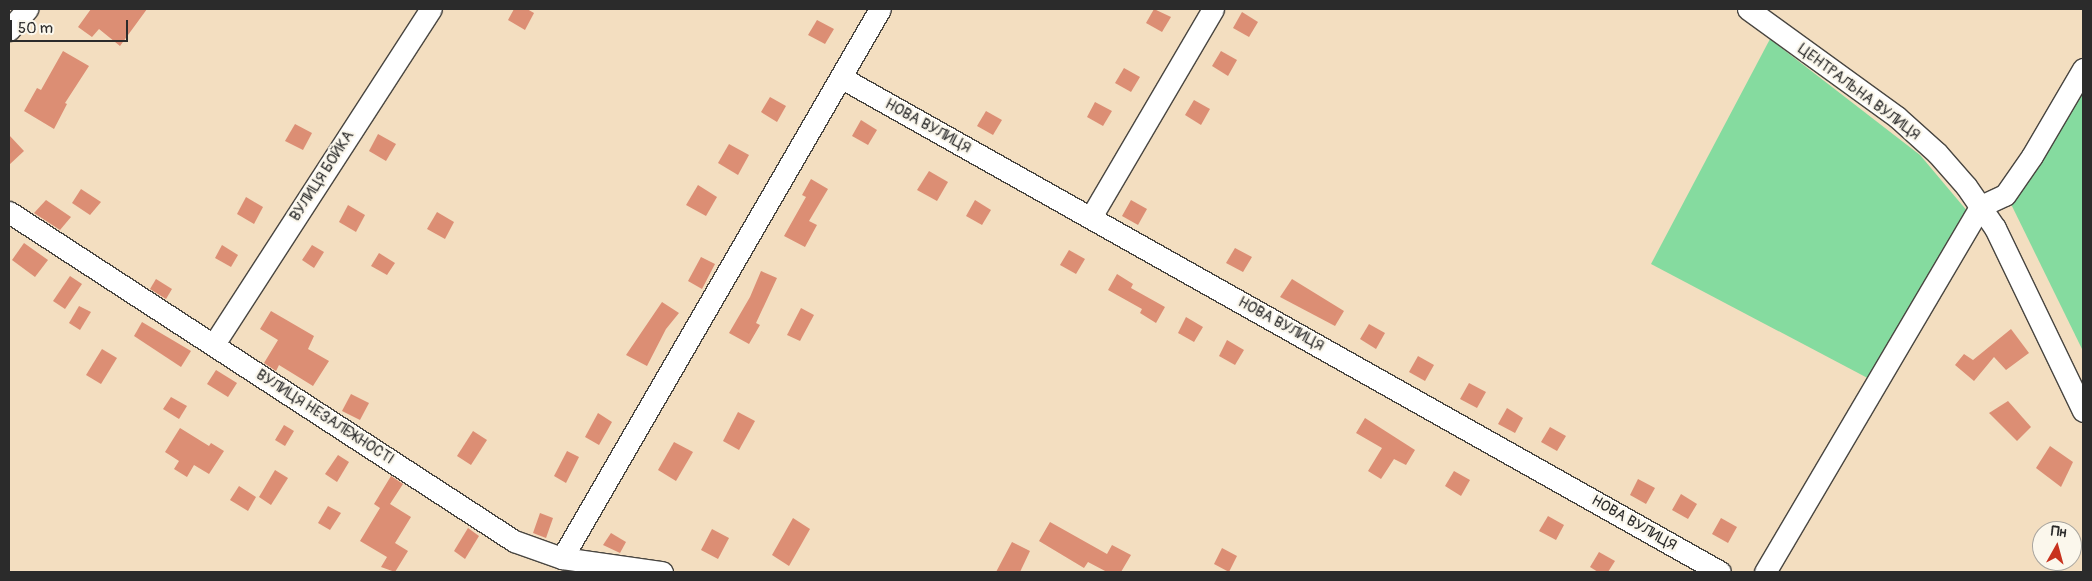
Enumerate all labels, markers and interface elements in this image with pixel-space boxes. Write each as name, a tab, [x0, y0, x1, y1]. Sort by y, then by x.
scale bar	[12, 10, 130, 42]
text: 50 m	[18, 19, 53, 38]
street label: ЦЕНТРАЛЬНА ВУЛИЦЯ	[1794, 40, 1924, 144]
street label: НОВА ВУЛИЦЯ	[882, 95, 974, 157]
street label: ВУЛИЦЯ БОЙКА	[286, 128, 358, 224]
street label: НОВА ВУЛИЦЯ	[1235, 293, 1327, 355]
street label: ВУЛИЦЯ НЕЗАЛЕЖНОСТІ	[253, 366, 397, 468]
street label: НОВА ВУЛИЦЯ	[1588, 491, 1680, 555]
north arrow	[2032, 521, 2082, 571]
text: Пн	[2050, 522, 2067, 541]

